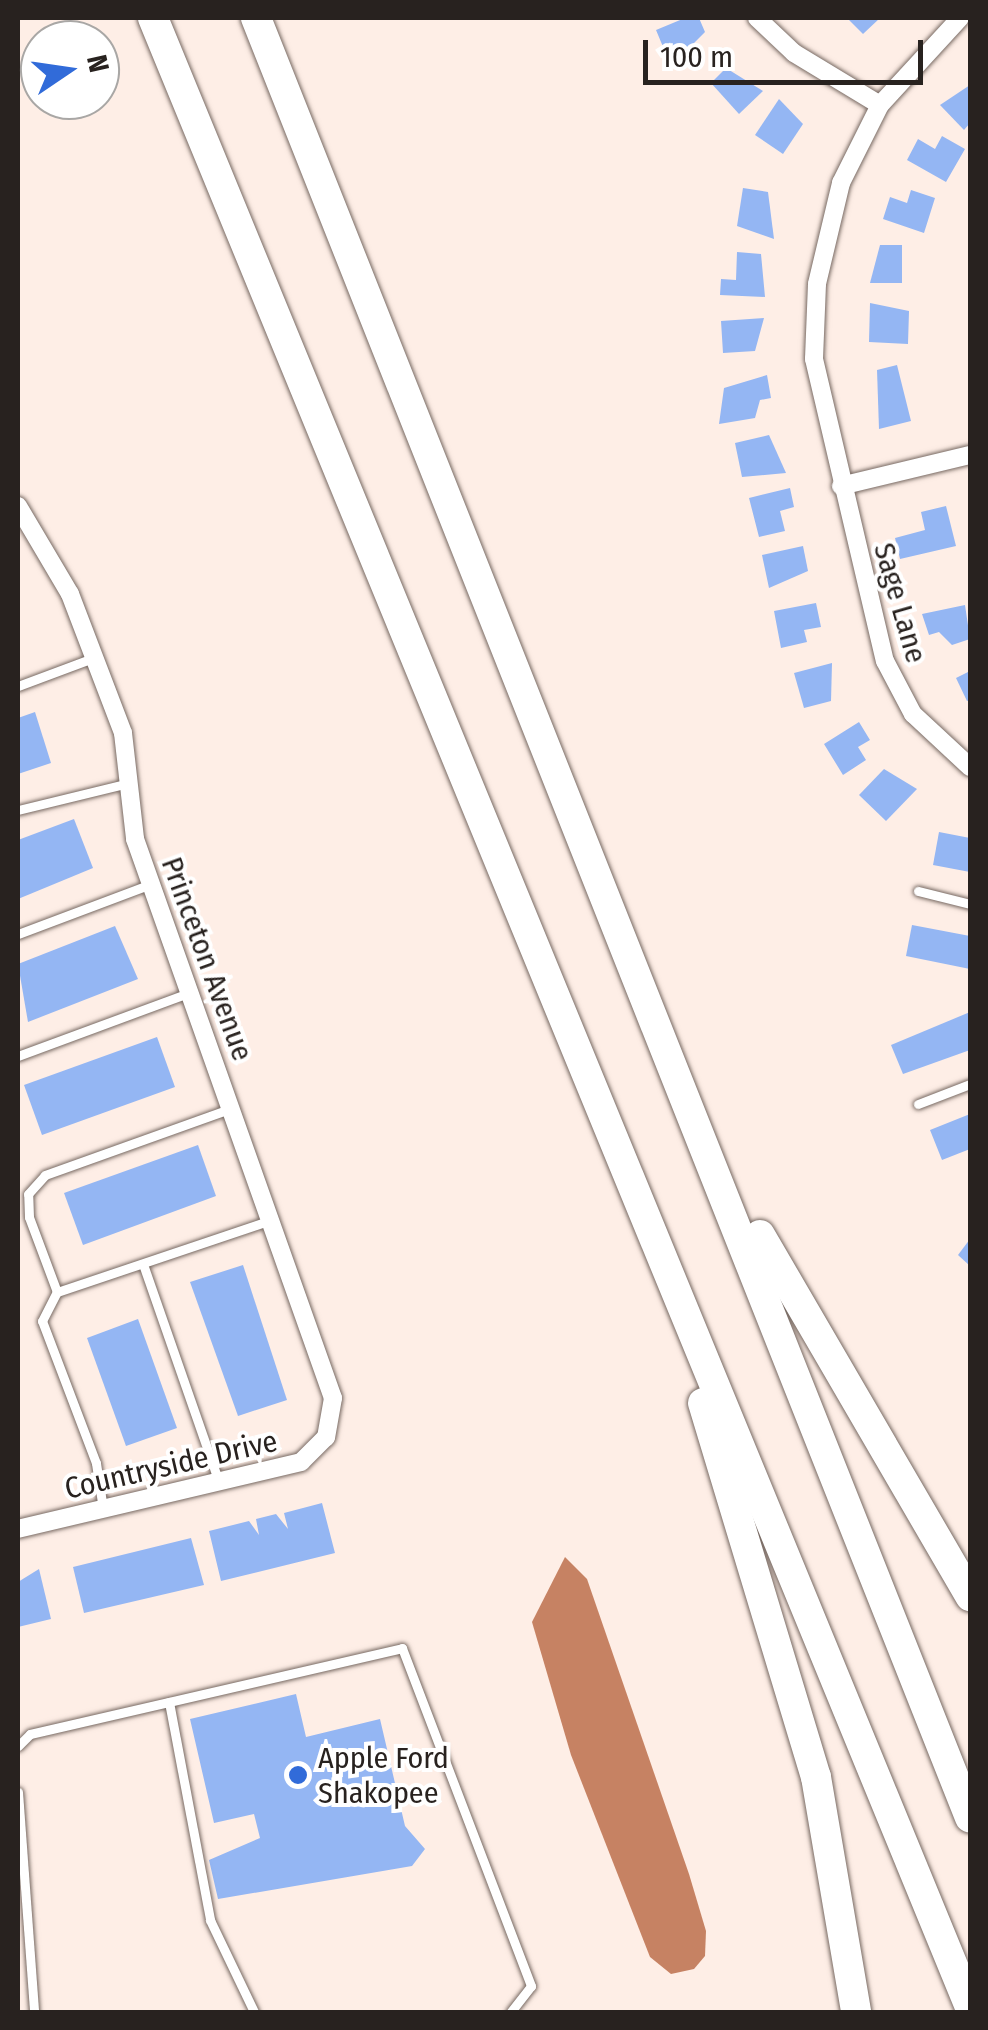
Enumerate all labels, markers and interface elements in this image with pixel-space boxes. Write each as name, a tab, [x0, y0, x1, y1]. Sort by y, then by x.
north arrow	[20, 20, 120, 120]
scale bar	[648, 20, 928, 82]
text: 100 m	[660, 39, 733, 75]
text: N	[80, 52, 116, 75]
street label: Sage Lane	[866, 539, 934, 667]
street label: Princeton Avenue	[153, 852, 261, 1066]
street label: Countryside Drive	[61, 1423, 281, 1507]
place label: Apple Ford Shakopee	[318, 1740, 449, 1810]
marker: Apple Ford Shakopee	[287, 1764, 309, 1786]

